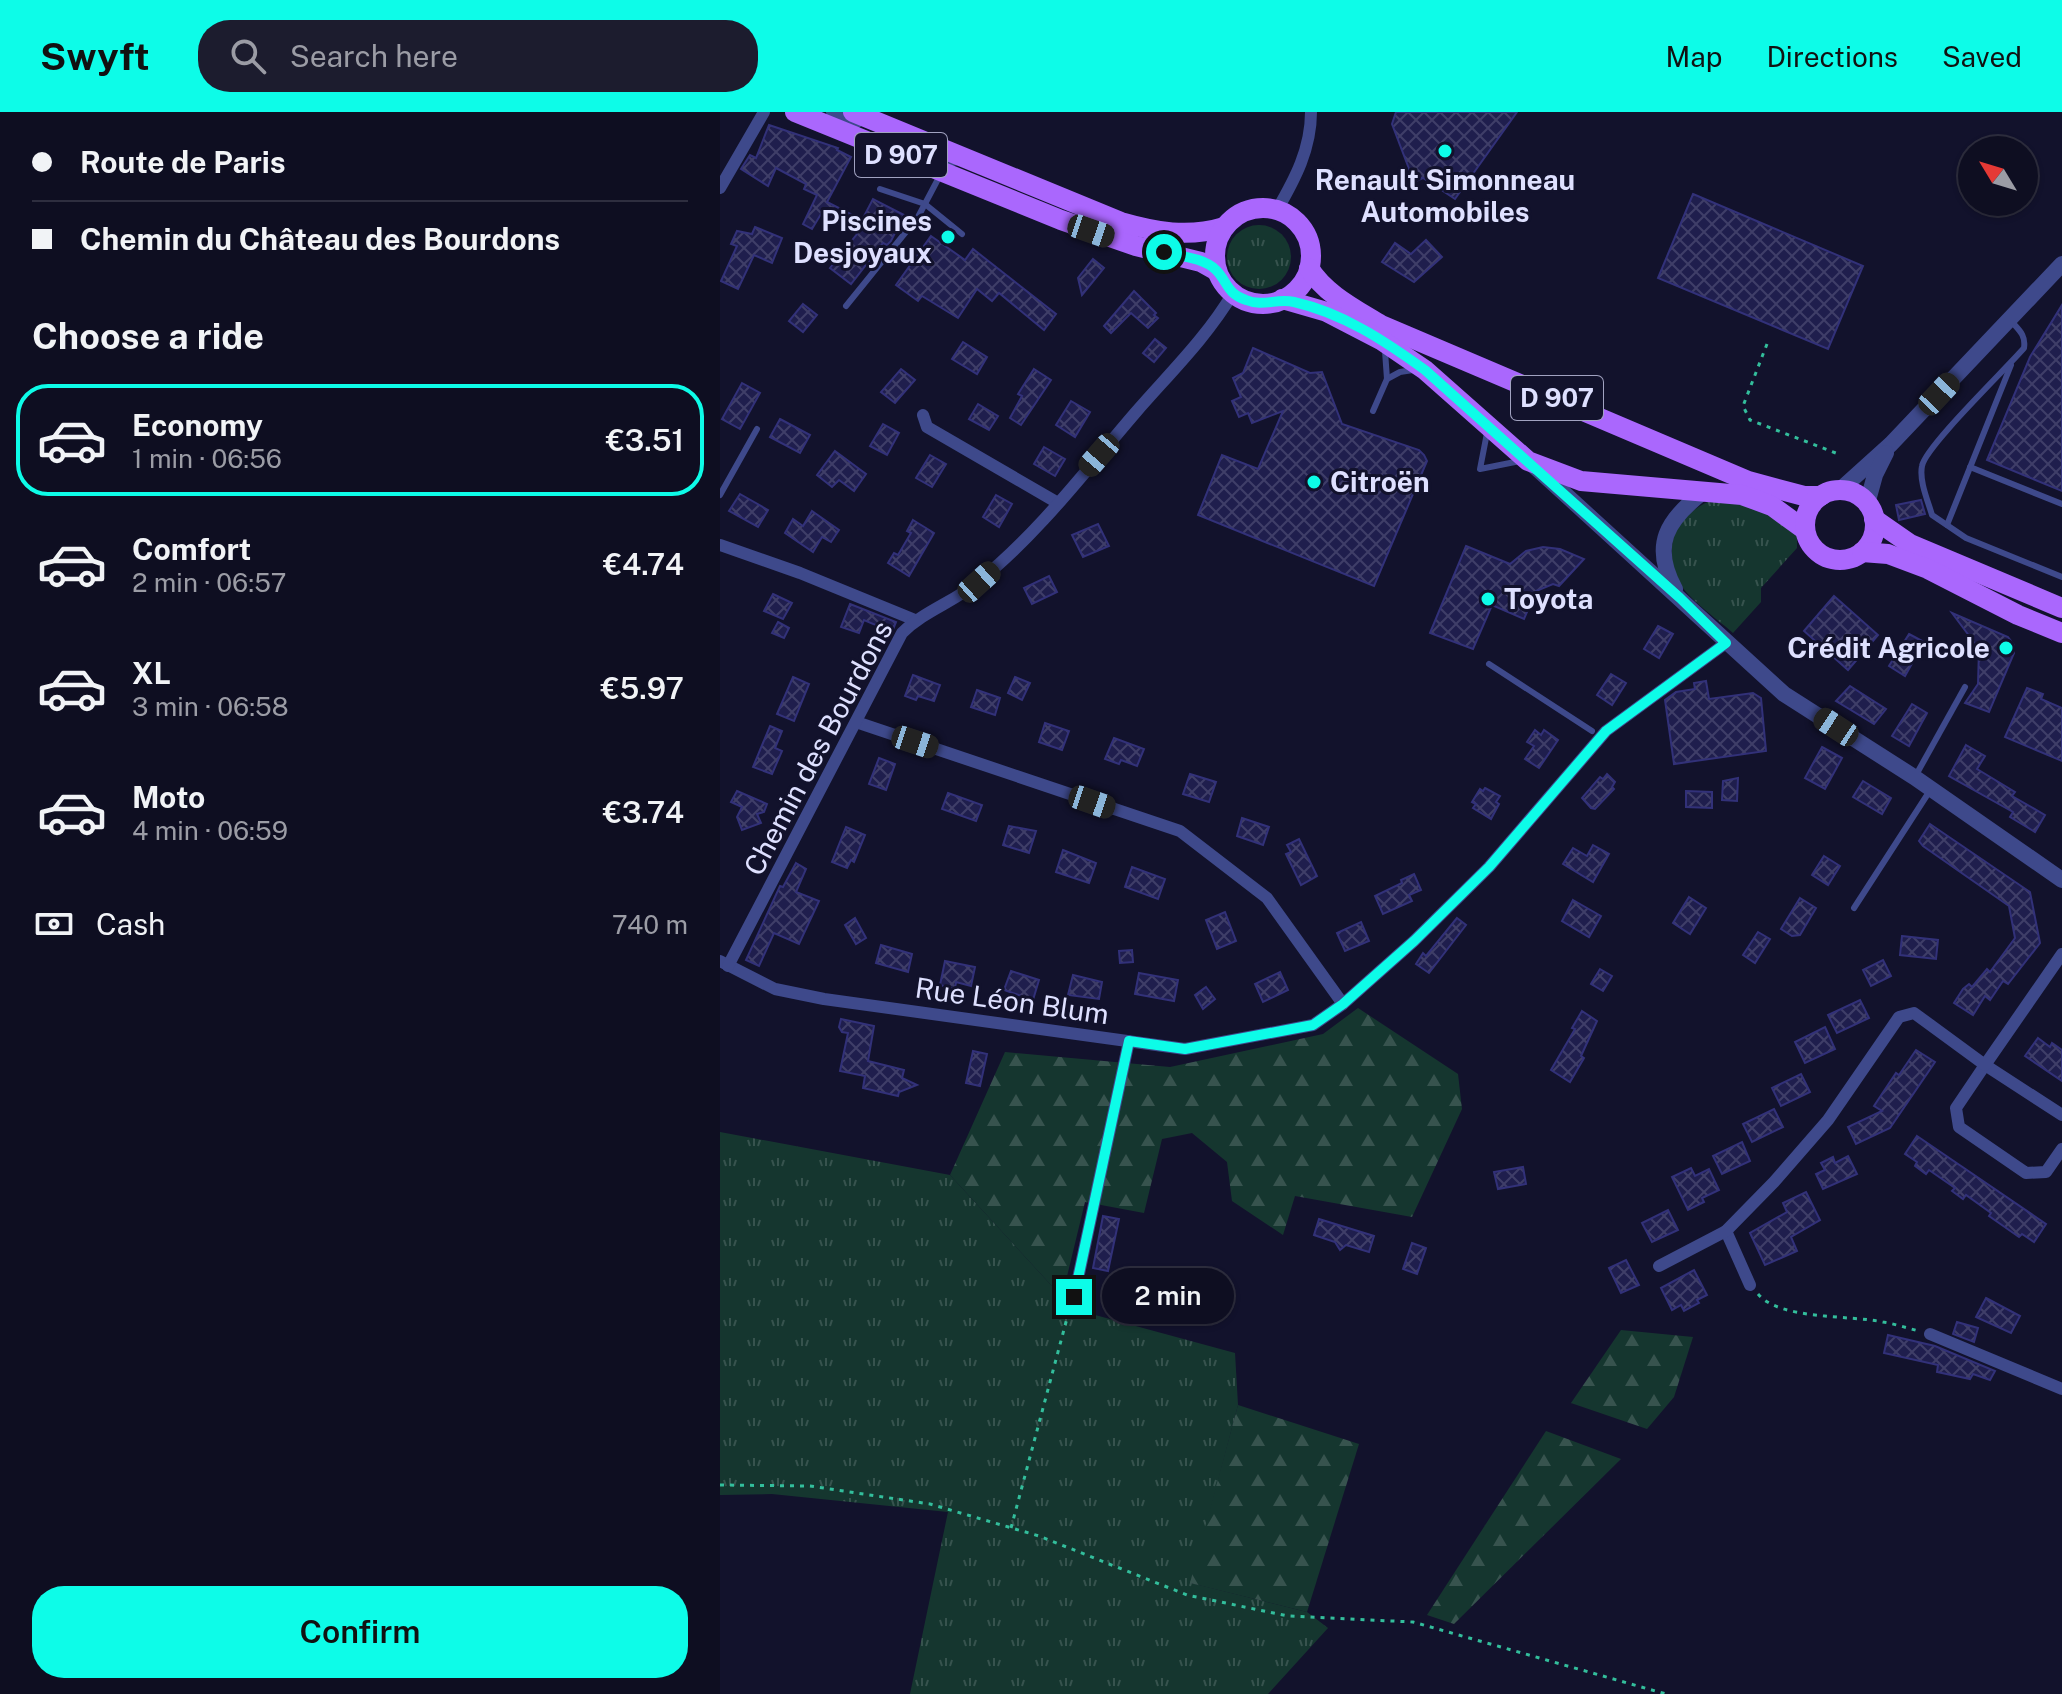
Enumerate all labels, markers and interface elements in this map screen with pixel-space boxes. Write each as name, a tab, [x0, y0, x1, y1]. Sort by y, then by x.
search box	[198, 20, 758, 92]
text: Swyft	[40, 34, 150, 79]
icon: search	[226, 34, 270, 78]
text: Search here	[290, 38, 458, 74]
text: Map	[1666, 40, 1722, 73]
text: Directions	[1766, 40, 1898, 73]
text: Saved	[1942, 40, 2022, 73]
road number: D 907	[855, 133, 947, 177]
north arrow	[1958, 136, 2038, 216]
map controls	[1958, 136, 2038, 216]
marker: Renault Simonneau Automobiles	[1436, 142, 1454, 160]
text: Route de Paris	[80, 144, 286, 180]
place label: Renault Simonneau Automobiles	[1315, 163, 1575, 228]
place label: Piscines Desjoyaux	[793, 204, 932, 269]
car	[1064, 212, 1118, 250]
text: Chemin du Château des Bourdons	[80, 221, 560, 257]
marker: Piscines Desjoyaux	[939, 228, 957, 246]
route start	[1146, 234, 1182, 270]
text: Choose a ride	[32, 315, 264, 357]
car	[1914, 368, 1964, 420]
road number: D 907	[1511, 376, 1603, 420]
icon: car	[36, 404, 108, 476]
text: Economy	[132, 407, 263, 443]
text: €3.51	[606, 422, 684, 458]
car	[1074, 429, 1124, 481]
text: 1 min · 06:56	[132, 443, 282, 474]
place label: Citroën	[1330, 465, 1430, 498]
marker: Citroën	[1305, 473, 1323, 491]
icon: car	[36, 528, 108, 600]
text: Comfort	[132, 531, 251, 567]
text: €4.74	[603, 546, 684, 582]
car	[953, 557, 1005, 607]
text: 2 min · 06:57	[132, 567, 286, 598]
place label: Toyota	[1504, 582, 1593, 615]
marker: Toyota	[1479, 590, 1497, 608]
street label: Chemin des Bourdons	[737, 615, 899, 880]
place label: Crédit Agricole	[1787, 631, 1990, 664]
marker: Crédit Agricole	[1997, 639, 2015, 657]
icon: car	[36, 652, 108, 724]
text: XL	[132, 655, 171, 691]
text: €5.97	[601, 670, 684, 706]
text: 3 min · 06:58	[132, 691, 289, 722]
car	[1809, 704, 1863, 750]
car	[888, 723, 942, 761]
icon: car	[36, 776, 108, 848]
text: Moto	[132, 779, 205, 815]
car	[1065, 783, 1119, 821]
text: €3.74	[603, 794, 684, 830]
text: 4 min · 06:59	[132, 815, 288, 846]
icon: cash	[32, 902, 76, 946]
text: Cash	[96, 906, 165, 942]
text: 740 m	[612, 909, 688, 940]
street label: Rue Léon Blum	[913, 971, 1111, 1030]
callout: 2 min	[1102, 1269, 1234, 1325]
route end	[1056, 1279, 1092, 1315]
text: 2 min	[1134, 1280, 1202, 1311]
button: Confirm	[32, 1586, 688, 1678]

